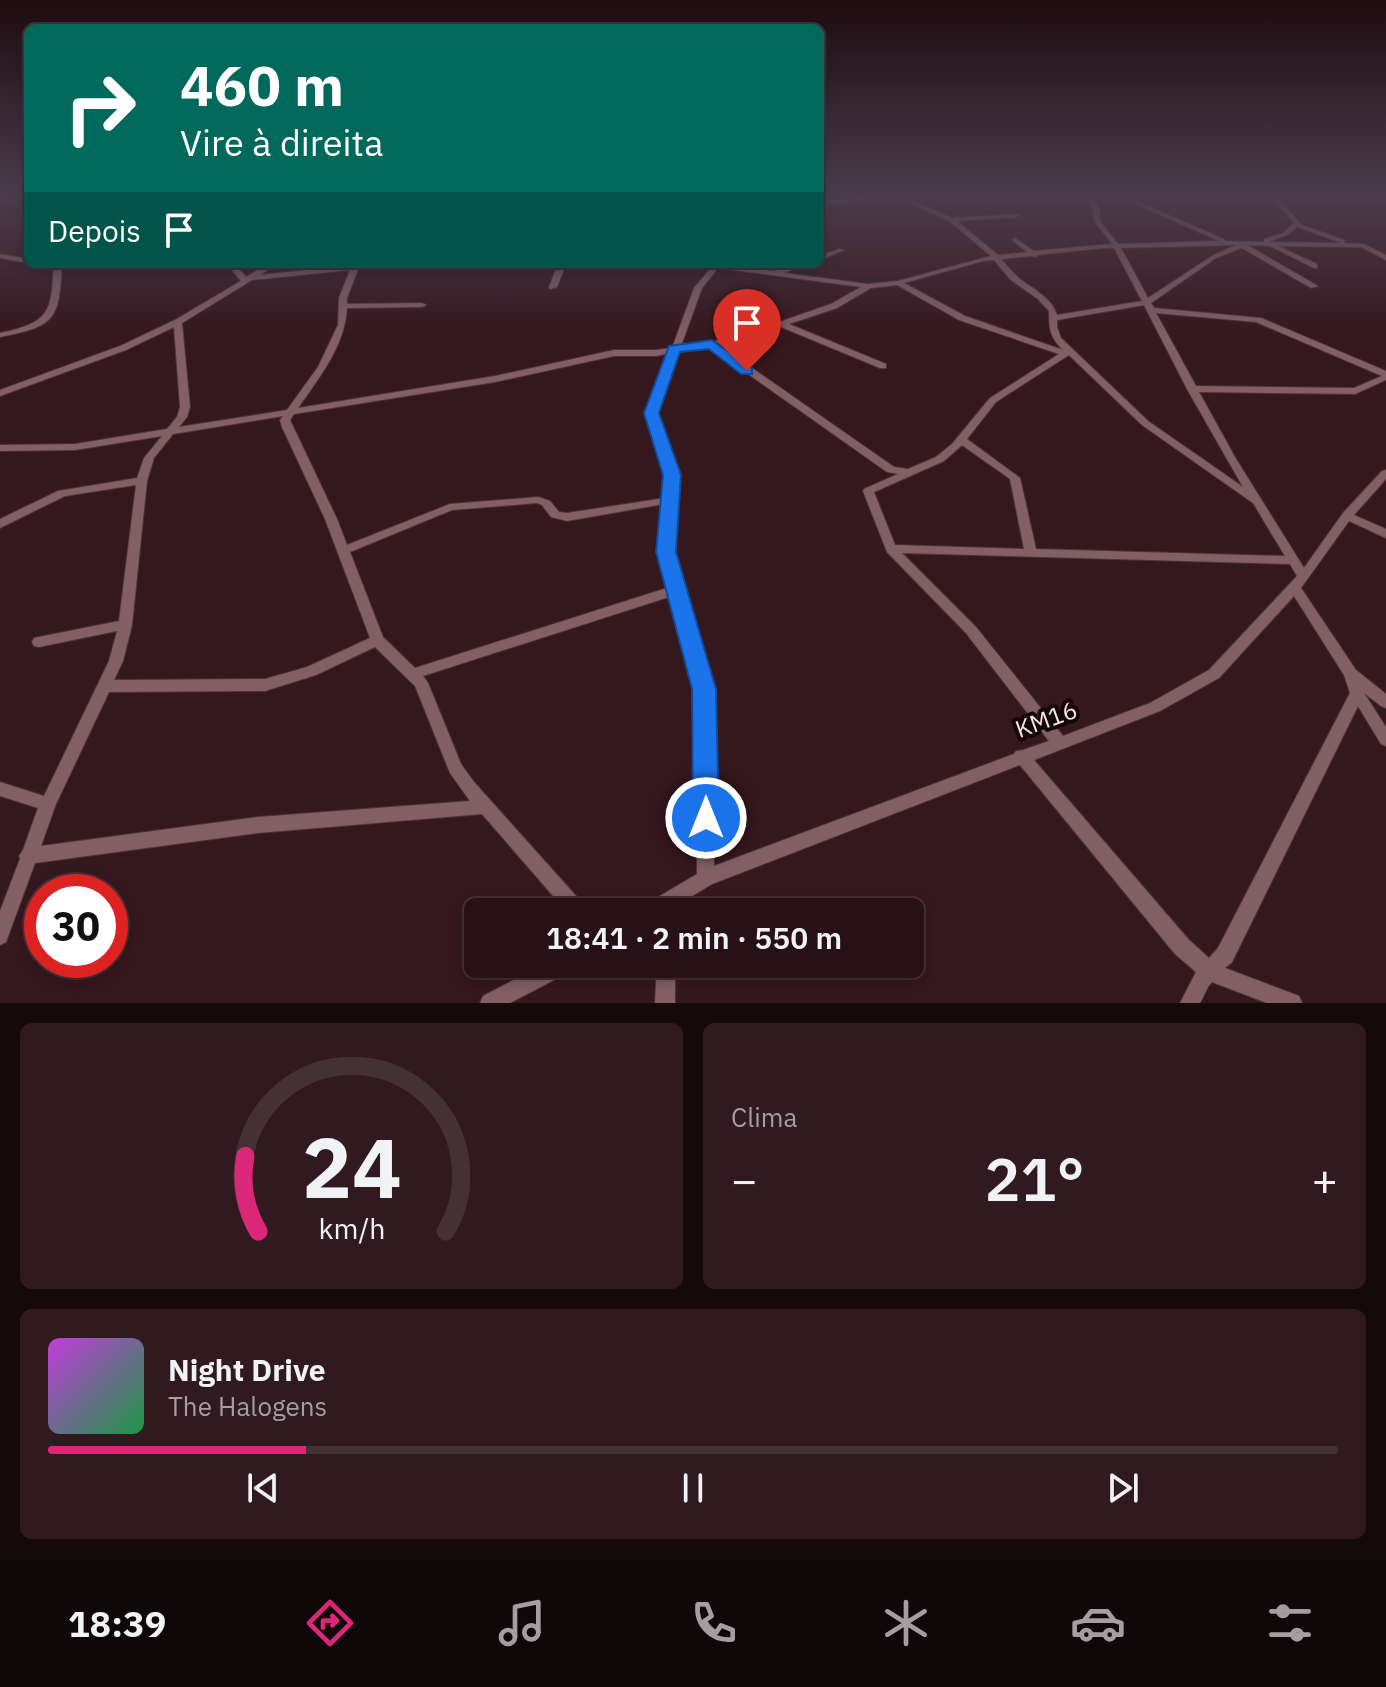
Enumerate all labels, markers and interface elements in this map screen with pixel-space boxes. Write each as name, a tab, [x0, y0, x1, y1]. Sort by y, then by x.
text: 460 m	[180, 49, 344, 121]
icon: right	[48, 56, 152, 160]
text: Vire à direita	[180, 119, 383, 166]
icon: arrive	[157, 208, 201, 252]
text: Depois	[48, 211, 141, 250]
pin	[713, 289, 781, 371]
icon: arrive	[725, 301, 769, 345]
street label: KM16	[1011, 693, 1081, 745]
position arrow	[664, 776, 748, 860]
speed limit sign: 30	[24, 874, 128, 978]
text: 18:41 · 2 min · 550 m	[546, 918, 842, 957]
text: Clima	[731, 1100, 797, 1134]
text: 24	[302, 1113, 401, 1221]
text: 21°	[984, 1139, 1085, 1218]
text: −	[731, 1151, 757, 1208]
text: +	[1312, 1151, 1338, 1208]
text: km/h	[318, 1210, 385, 1247]
text: Night Drive	[168, 1350, 326, 1389]
text: The Halogens	[168, 1389, 327, 1423]
icon: previous	[241, 1466, 285, 1510]
icon: pause	[671, 1466, 715, 1510]
icon: next	[1101, 1466, 1145, 1510]
icon: directions	[302, 1595, 358, 1651]
icon: music	[494, 1595, 550, 1651]
icon: phone	[686, 1595, 742, 1651]
icon: climate	[878, 1595, 934, 1651]
icon: car	[1070, 1595, 1126, 1651]
icon: filters	[1262, 1595, 1318, 1651]
text: 18:39	[68, 1600, 166, 1647]

